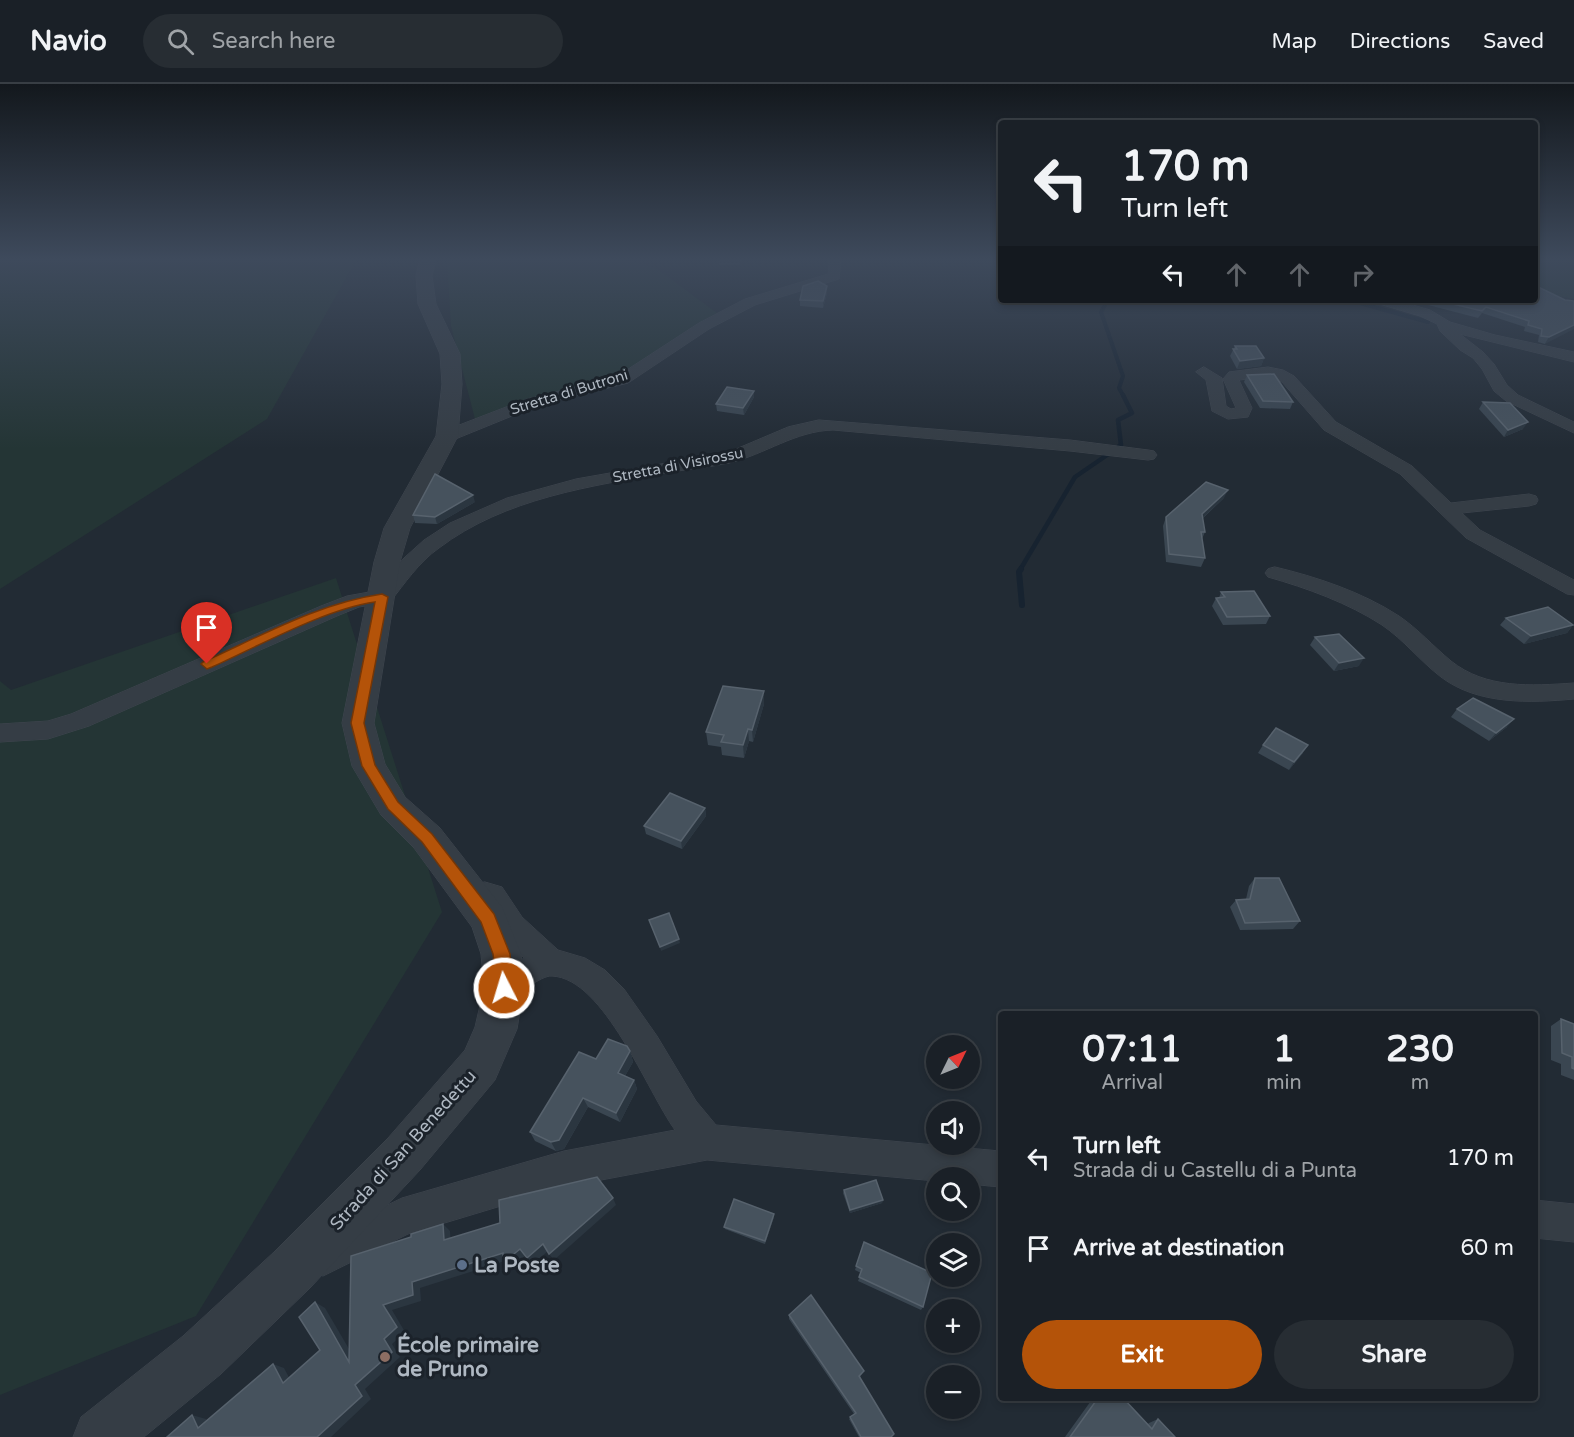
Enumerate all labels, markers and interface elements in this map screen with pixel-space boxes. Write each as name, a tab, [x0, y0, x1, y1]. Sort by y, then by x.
search box	[143, 14, 563, 68]
text: Navio	[30, 24, 107, 58]
icon: search	[164, 25, 197, 58]
text: Search here	[212, 28, 336, 54]
text: Map	[1271, 29, 1317, 54]
text: Directions	[1350, 29, 1450, 54]
text: Saved	[1483, 29, 1544, 54]
text: 170 m	[1121, 141, 1250, 192]
icon: left	[1022, 144, 1100, 222]
text: Turn left	[1121, 192, 1228, 225]
icon: left	[1157, 258, 1190, 291]
icon: ahead	[1220, 258, 1253, 291]
icon: ahead	[1283, 258, 1316, 291]
icon: right	[1346, 258, 1379, 291]
street label: Stretta di Butroni	[508, 366, 630, 418]
street label: Stretta di Visirossu	[611, 444, 745, 486]
pin	[181, 602, 232, 664]
icon: arrive	[190, 611, 223, 644]
position arrow	[472, 956, 536, 1020]
text: 07:11	[1082, 1028, 1182, 1071]
text: 1	[1273, 1028, 1295, 1071]
text: 230	[1386, 1028, 1454, 1071]
north arrow	[926, 1035, 980, 1089]
map controls	[926, 1035, 980, 1419]
street label: Strada di San Benedettu	[325, 1065, 481, 1235]
text: Arrival	[1101, 1071, 1163, 1095]
text: min	[1266, 1071, 1302, 1095]
text: m	[1411, 1071, 1429, 1095]
button: sound	[926, 1101, 980, 1155]
text: Turn left	[1073, 1133, 1161, 1159]
icon: left	[1022, 1142, 1055, 1175]
text: 170 m	[1447, 1145, 1514, 1171]
text: Strada di u Castellu di a Punta	[1073, 1159, 1357, 1183]
button: search	[926, 1167, 980, 1221]
icon: arrive	[1022, 1232, 1055, 1265]
button: layers	[926, 1233, 980, 1287]
text: Arrive at destination	[1073, 1235, 1284, 1261]
text: 60 m	[1460, 1235, 1514, 1261]
place label: La Poste	[474, 1253, 560, 1278]
marker: La Poste	[455, 1258, 469, 1272]
button: +	[926, 1299, 980, 1353]
button: Exit	[1022, 1320, 1262, 1389]
button: Share	[1274, 1320, 1514, 1389]
place label: École primaire de Pruno	[397, 1332, 539, 1382]
marker: École primaire de Pruno	[378, 1350, 392, 1364]
button: −	[926, 1365, 980, 1419]

